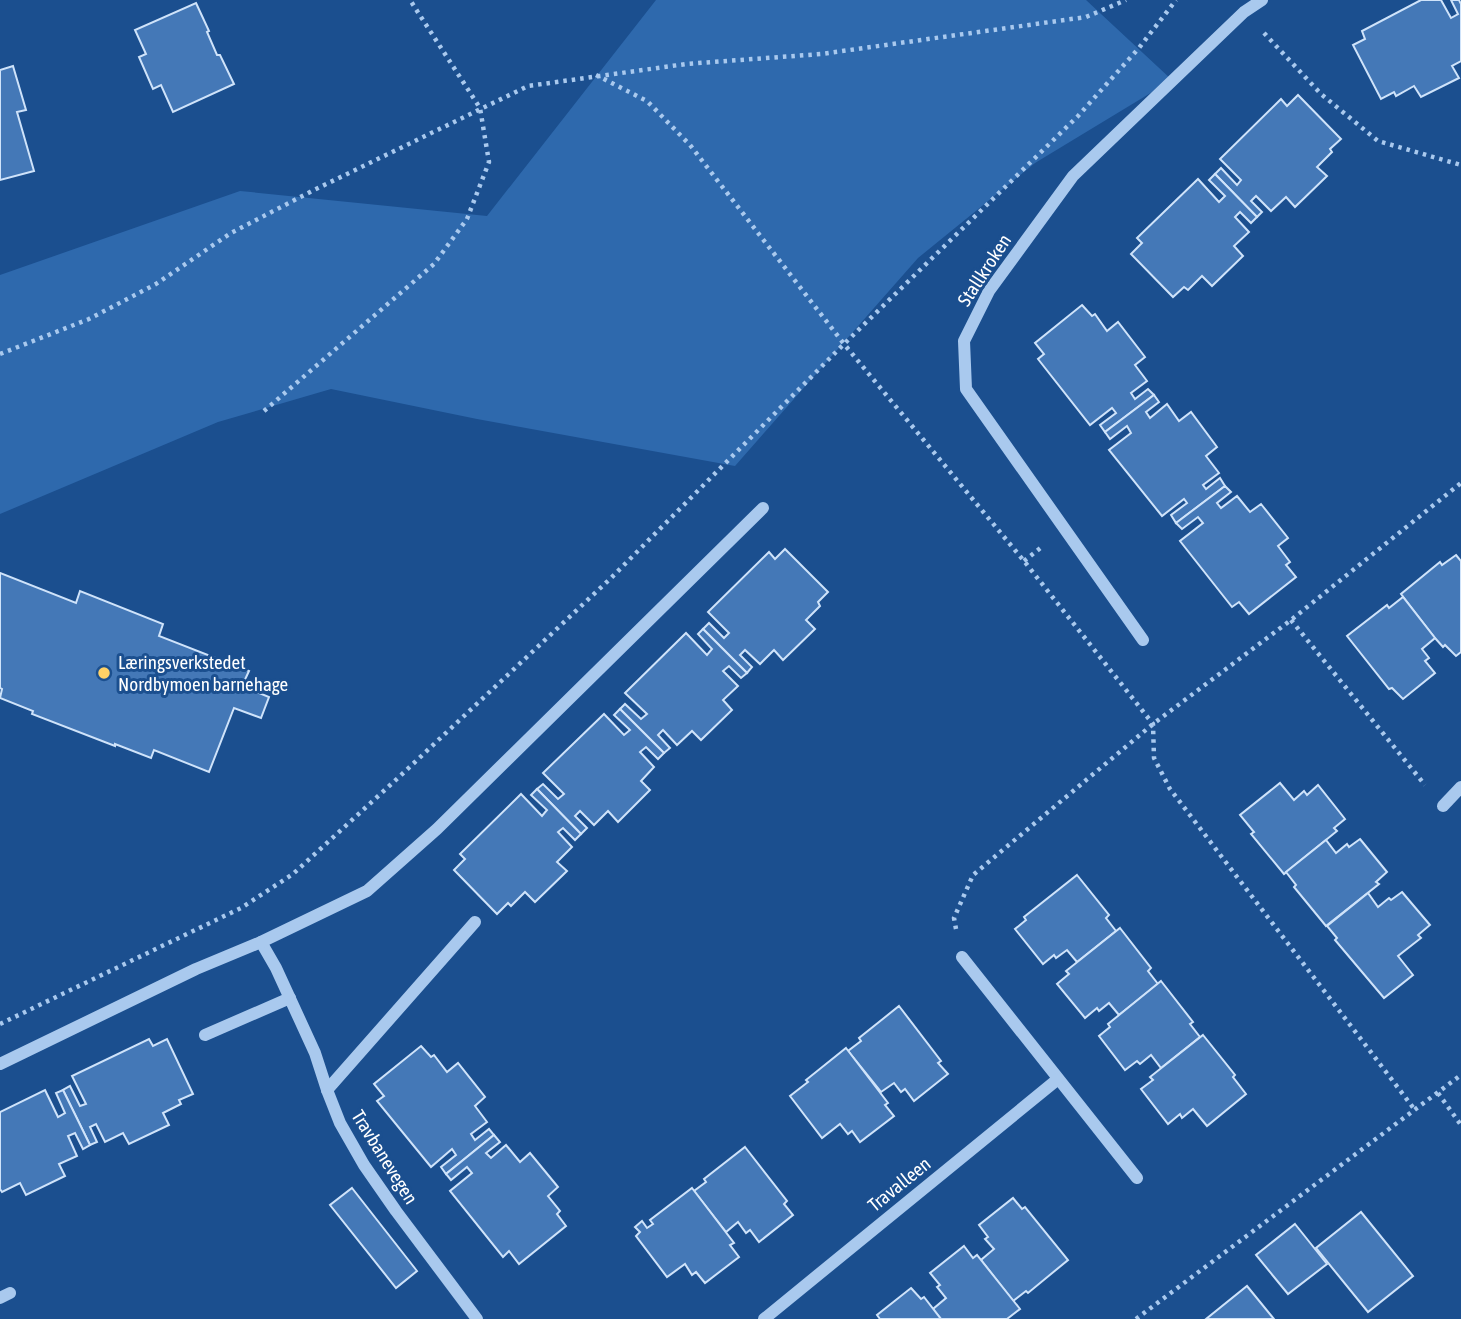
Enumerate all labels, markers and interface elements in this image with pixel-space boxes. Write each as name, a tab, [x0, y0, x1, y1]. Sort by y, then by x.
street label: Stallkroken	[953, 230, 1015, 310]
place label: Læringsverkstedet Nordbymoen barnehage	[118, 651, 288, 695]
marker: Læringsverkstedet Nordbymoen barnehage	[96, 665, 112, 681]
street label: Travbanevegen	[347, 1106, 423, 1208]
street label: Travalleen	[863, 1152, 935, 1216]

